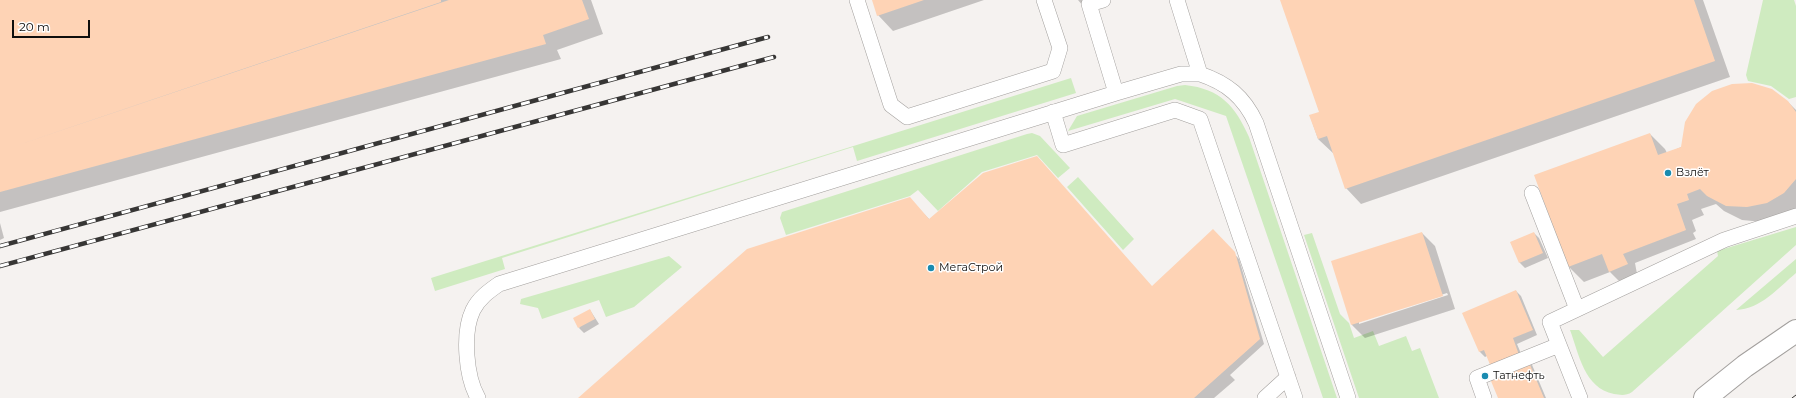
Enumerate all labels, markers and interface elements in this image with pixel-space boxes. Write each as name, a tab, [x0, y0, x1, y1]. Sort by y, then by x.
scale bar	[14, 12, 92, 38]
text: 20 m	[19, 19, 50, 34]
place label: Взлёт	[1676, 166, 1709, 180]
marker: Взлёт	[1663, 168, 1673, 178]
place label: МегаСтрой	[939, 261, 1003, 275]
marker: МегаСтрой	[926, 263, 936, 273]
place label: Татнефть	[1493, 369, 1545, 383]
marker: Татнефть	[1480, 371, 1490, 381]

